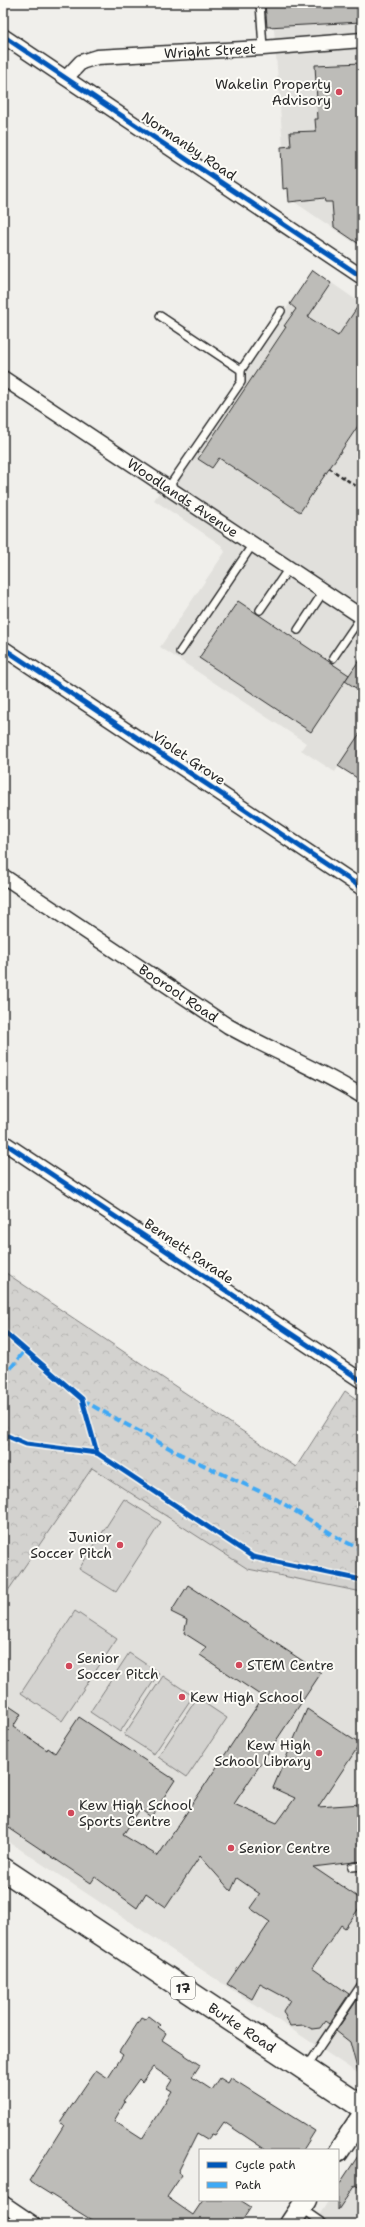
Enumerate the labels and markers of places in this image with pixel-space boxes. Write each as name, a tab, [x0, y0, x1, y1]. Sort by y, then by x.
place label: Wakelin Property Advisory	[215, 75, 331, 109]
marker: Wakelin Property Advisory	[334, 87, 344, 97]
place label: Junior Soccer Pitch	[30, 1528, 112, 1562]
marker: Junior Soccer Pitch	[115, 1540, 125, 1550]
place label: Senior Soccer Pitch	[77, 1649, 159, 1683]
place label: STEM Centre	[247, 1656, 334, 1674]
marker: STEM Centre	[234, 1660, 244, 1670]
marker: Senior Soccer Pitch	[64, 1661, 74, 1671]
place label: Kew High School	[190, 1688, 304, 1706]
marker: Kew High School	[177, 1692, 187, 1702]
place label: Kew High School Library	[214, 1736, 311, 1770]
marker: Kew High School Library	[314, 1748, 324, 1758]
place label: Kew High School Sports Centre	[79, 1796, 193, 1830]
marker: Kew High School Sports Centre	[66, 1808, 76, 1818]
place label: Senior Centre	[239, 1839, 331, 1857]
marker: Senior Centre	[226, 1843, 236, 1853]

